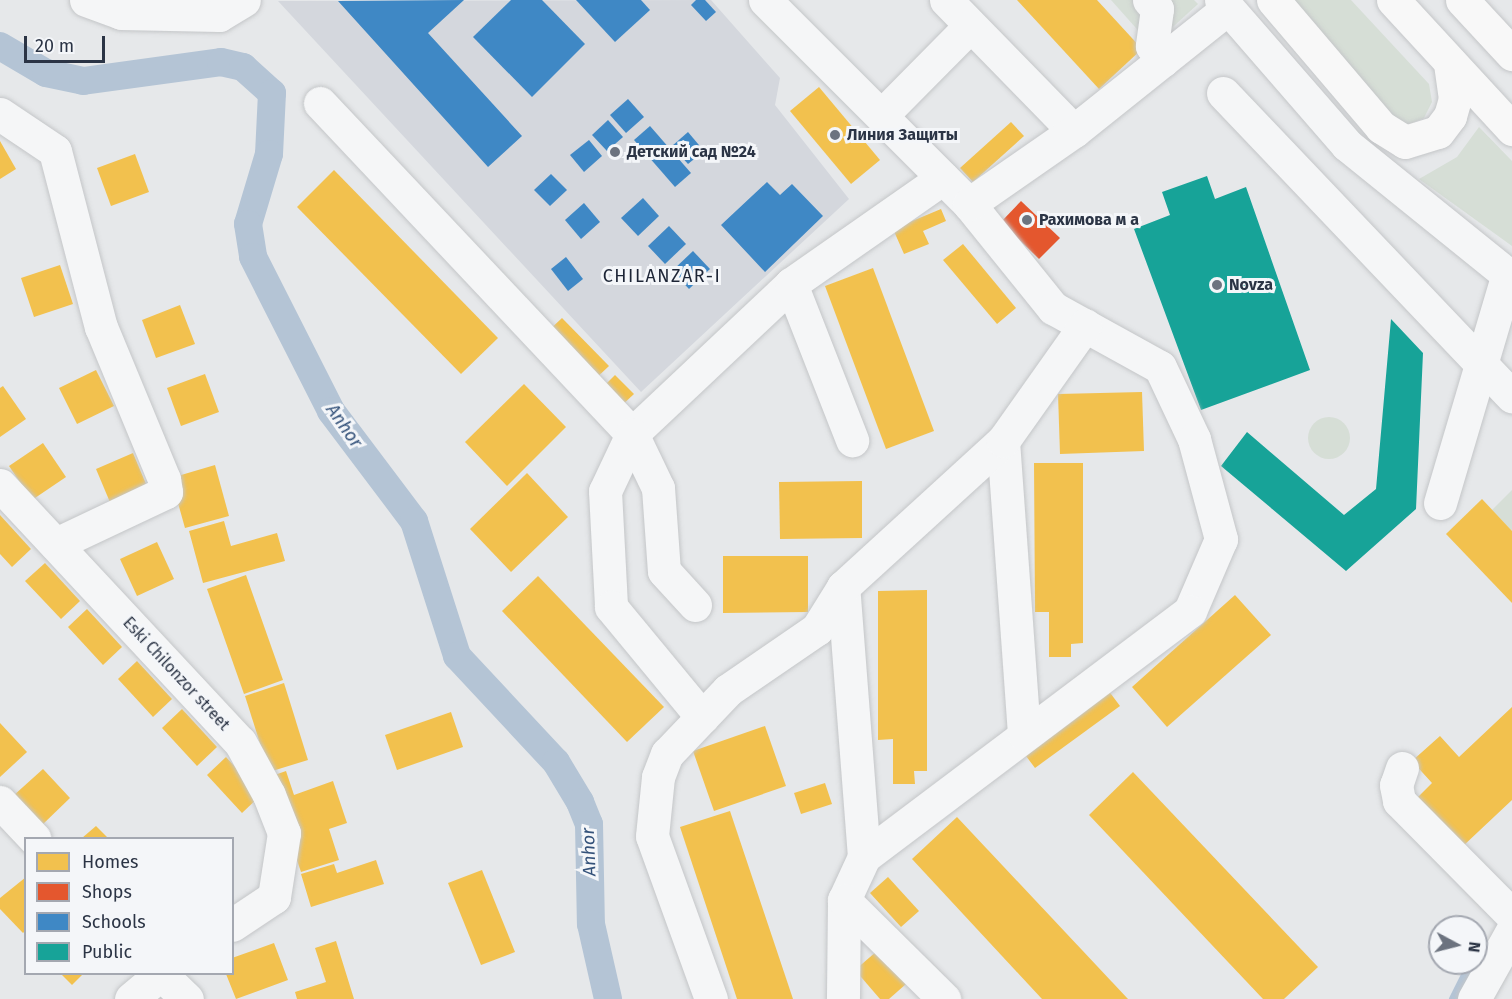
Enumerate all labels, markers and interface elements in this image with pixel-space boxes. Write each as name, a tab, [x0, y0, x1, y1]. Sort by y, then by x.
scale bar	[27, 24, 108, 62]
text: 20 m	[35, 35, 74, 57]
place label: Линия Защиты	[847, 125, 958, 145]
marker: Линия Защиты	[828, 128, 842, 142]
place label: Детский сад №24	[627, 142, 756, 162]
marker: Детский сад №24	[608, 145, 622, 159]
place label: Рахимова м а	[1039, 210, 1139, 230]
marker: Рахимова м а	[1020, 213, 1034, 227]
district label: CHILANZAR-I	[603, 265, 721, 287]
place label: Novza	[1229, 275, 1273, 295]
marker: Novza	[1210, 278, 1224, 292]
water label: Anhor	[321, 400, 367, 452]
street label: Eski Chilonzor street	[119, 613, 233, 735]
water label: Anhor	[577, 827, 601, 877]
legend	[24, 837, 234, 975]
text: Homes	[82, 851, 138, 873]
text: Shops	[82, 881, 132, 903]
text: Schools	[82, 911, 146, 933]
north arrow	[1428, 915, 1488, 975]
text: Public	[82, 941, 132, 963]
text: N	[1464, 941, 1484, 953]

